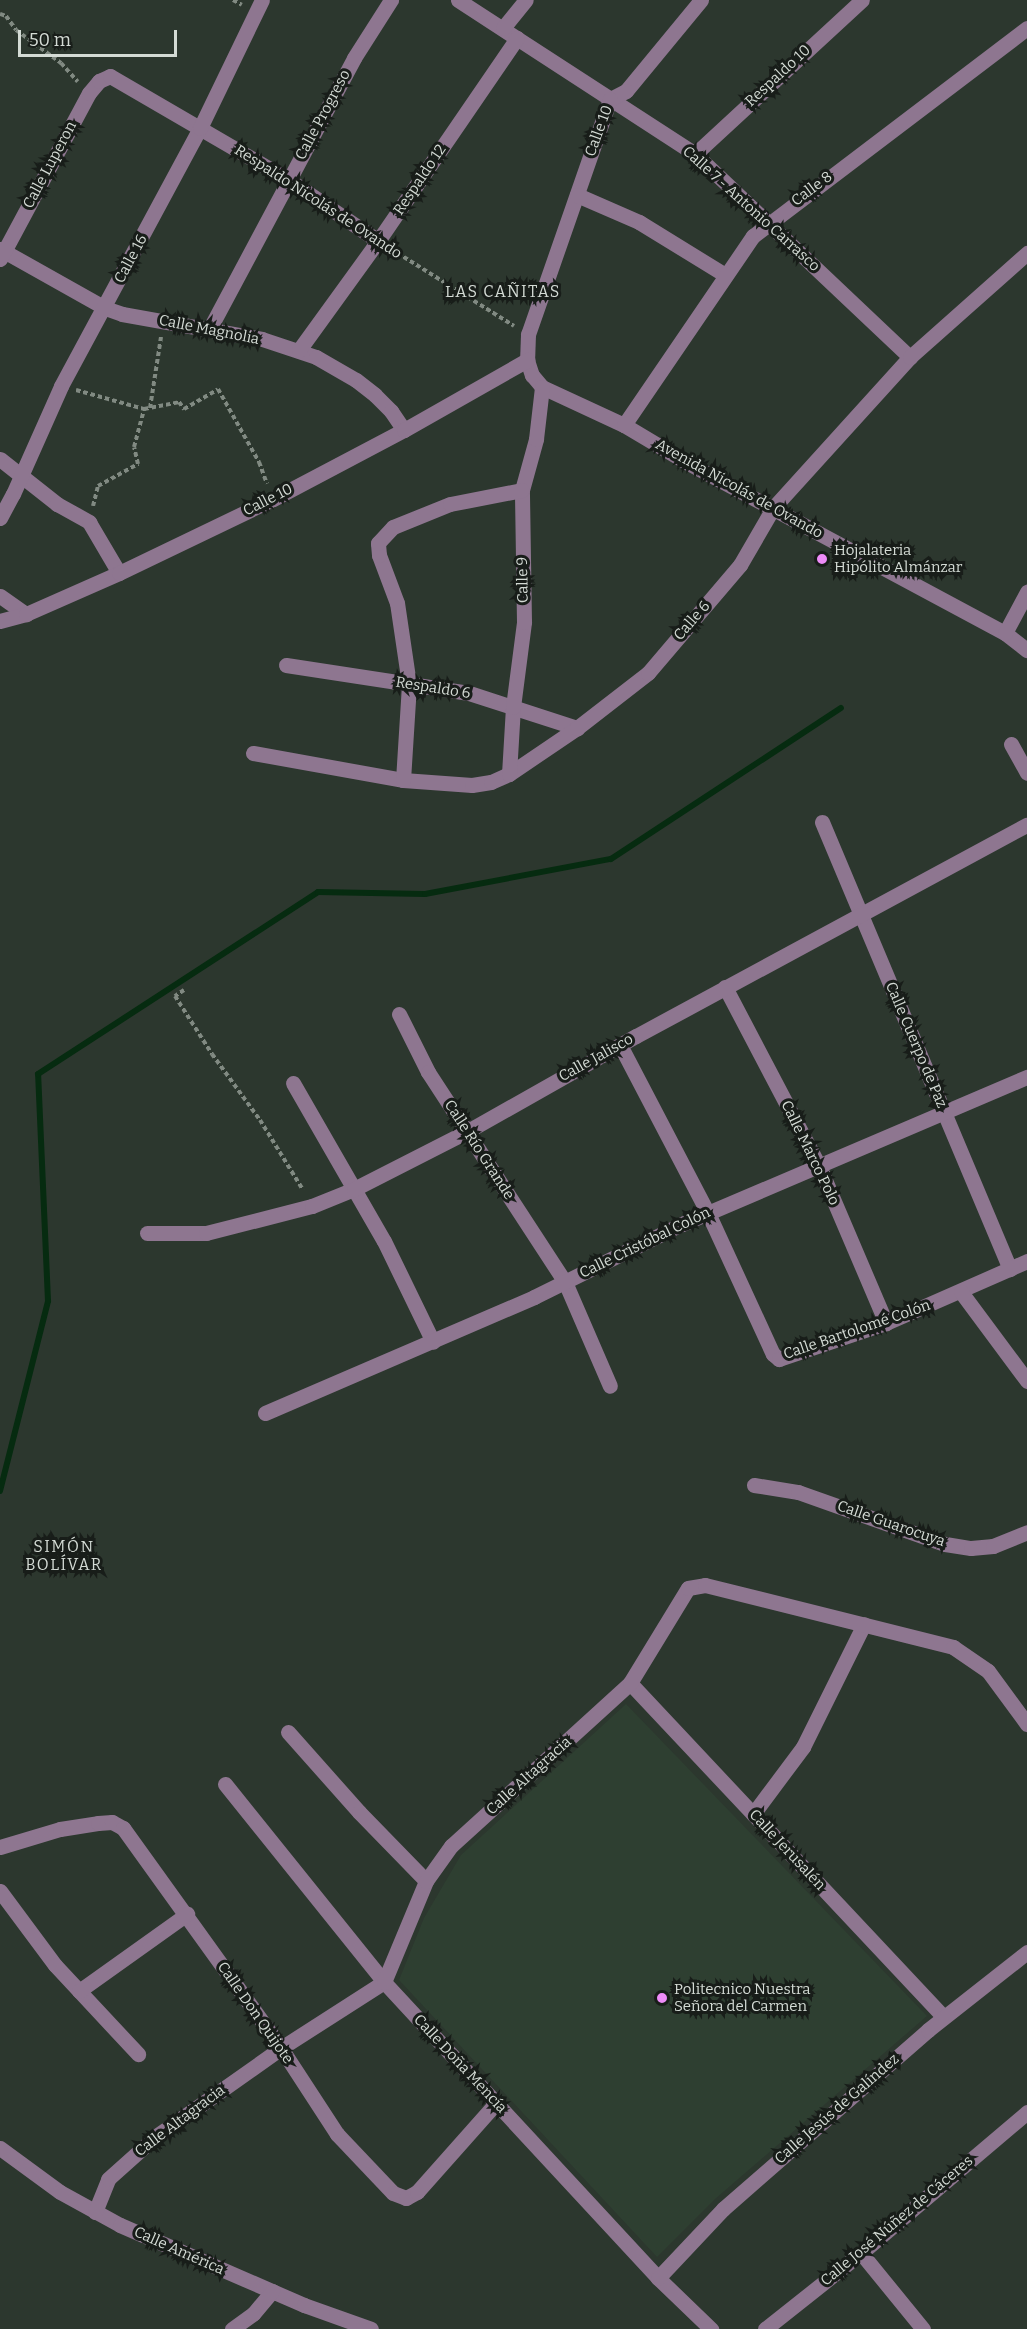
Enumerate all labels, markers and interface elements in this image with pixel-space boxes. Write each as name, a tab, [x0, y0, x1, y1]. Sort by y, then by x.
scale bar	[21, 18, 180, 56]
text: 50 m	[29, 29, 71, 51]
street label: Respaldo 10	[742, 41, 814, 111]
street label: Calle Progreso	[292, 67, 354, 163]
street label: Calle 10	[581, 103, 617, 159]
street label: Calle Luperon	[19, 118, 81, 212]
street label: Respaldo Nicolás de Ovando	[231, 141, 405, 263]
street label: Respaldo 12	[390, 141, 450, 219]
street label: Calle 7 - Antonio Carrasco	[679, 143, 823, 275]
street label: Calle 8	[788, 168, 836, 210]
street label: Calle 16	[111, 232, 151, 286]
district label: LAS CAÑITAS	[445, 282, 561, 302]
street label: Calle Magnolia	[157, 311, 261, 349]
street label: Avenida Nicolás de Ovando	[652, 435, 826, 543]
street label: Calle 10	[240, 480, 296, 520]
place label: Hojalateria Hipólito Almánzar	[834, 541, 962, 576]
marker: Hojalateria Hipólito Almánzar	[815, 552, 829, 566]
street label: Calle 9	[514, 557, 532, 603]
street label: Calle 6	[670, 598, 714, 644]
street label: Respaldo 6	[394, 673, 472, 703]
street label: Calle Cuerpo de Paz	[881, 979, 951, 1111]
street label: Calle Jalisco	[556, 1030, 636, 1086]
street label: Calle Río Grande	[440, 1097, 518, 1203]
street label: Calle Marco Polo	[777, 1098, 843, 1208]
street label: Calle Cristóbal Colón	[577, 1204, 713, 1282]
street label: Calle Bartolomé Colón	[781, 1296, 933, 1364]
street label: Calle Guarocuya	[835, 1497, 947, 1551]
district label: SIMÓN BOLÍVAR	[25, 1537, 103, 1575]
street label: Calle Altagracia	[483, 1733, 575, 1819]
street label: Calle Jerusalén	[745, 1806, 829, 1894]
street label: Calle Don Quijote	[213, 1959, 297, 2067]
place label: Politecnico Nuestra Señora del Carmen	[674, 1980, 810, 2015]
marker: Politecnico Nuestra Señora del Carmen	[655, 1991, 669, 2005]
street label: Calle Doña Mencía	[410, 2011, 510, 2117]
street label: Calle Jesús de Galíndez	[771, 2050, 903, 2168]
street label: Calle Altagracia	[131, 2081, 229, 2161]
street label: Calle José Núñez de Cáceres	[817, 2152, 977, 2290]
street label: Calle América	[131, 2223, 227, 2279]

